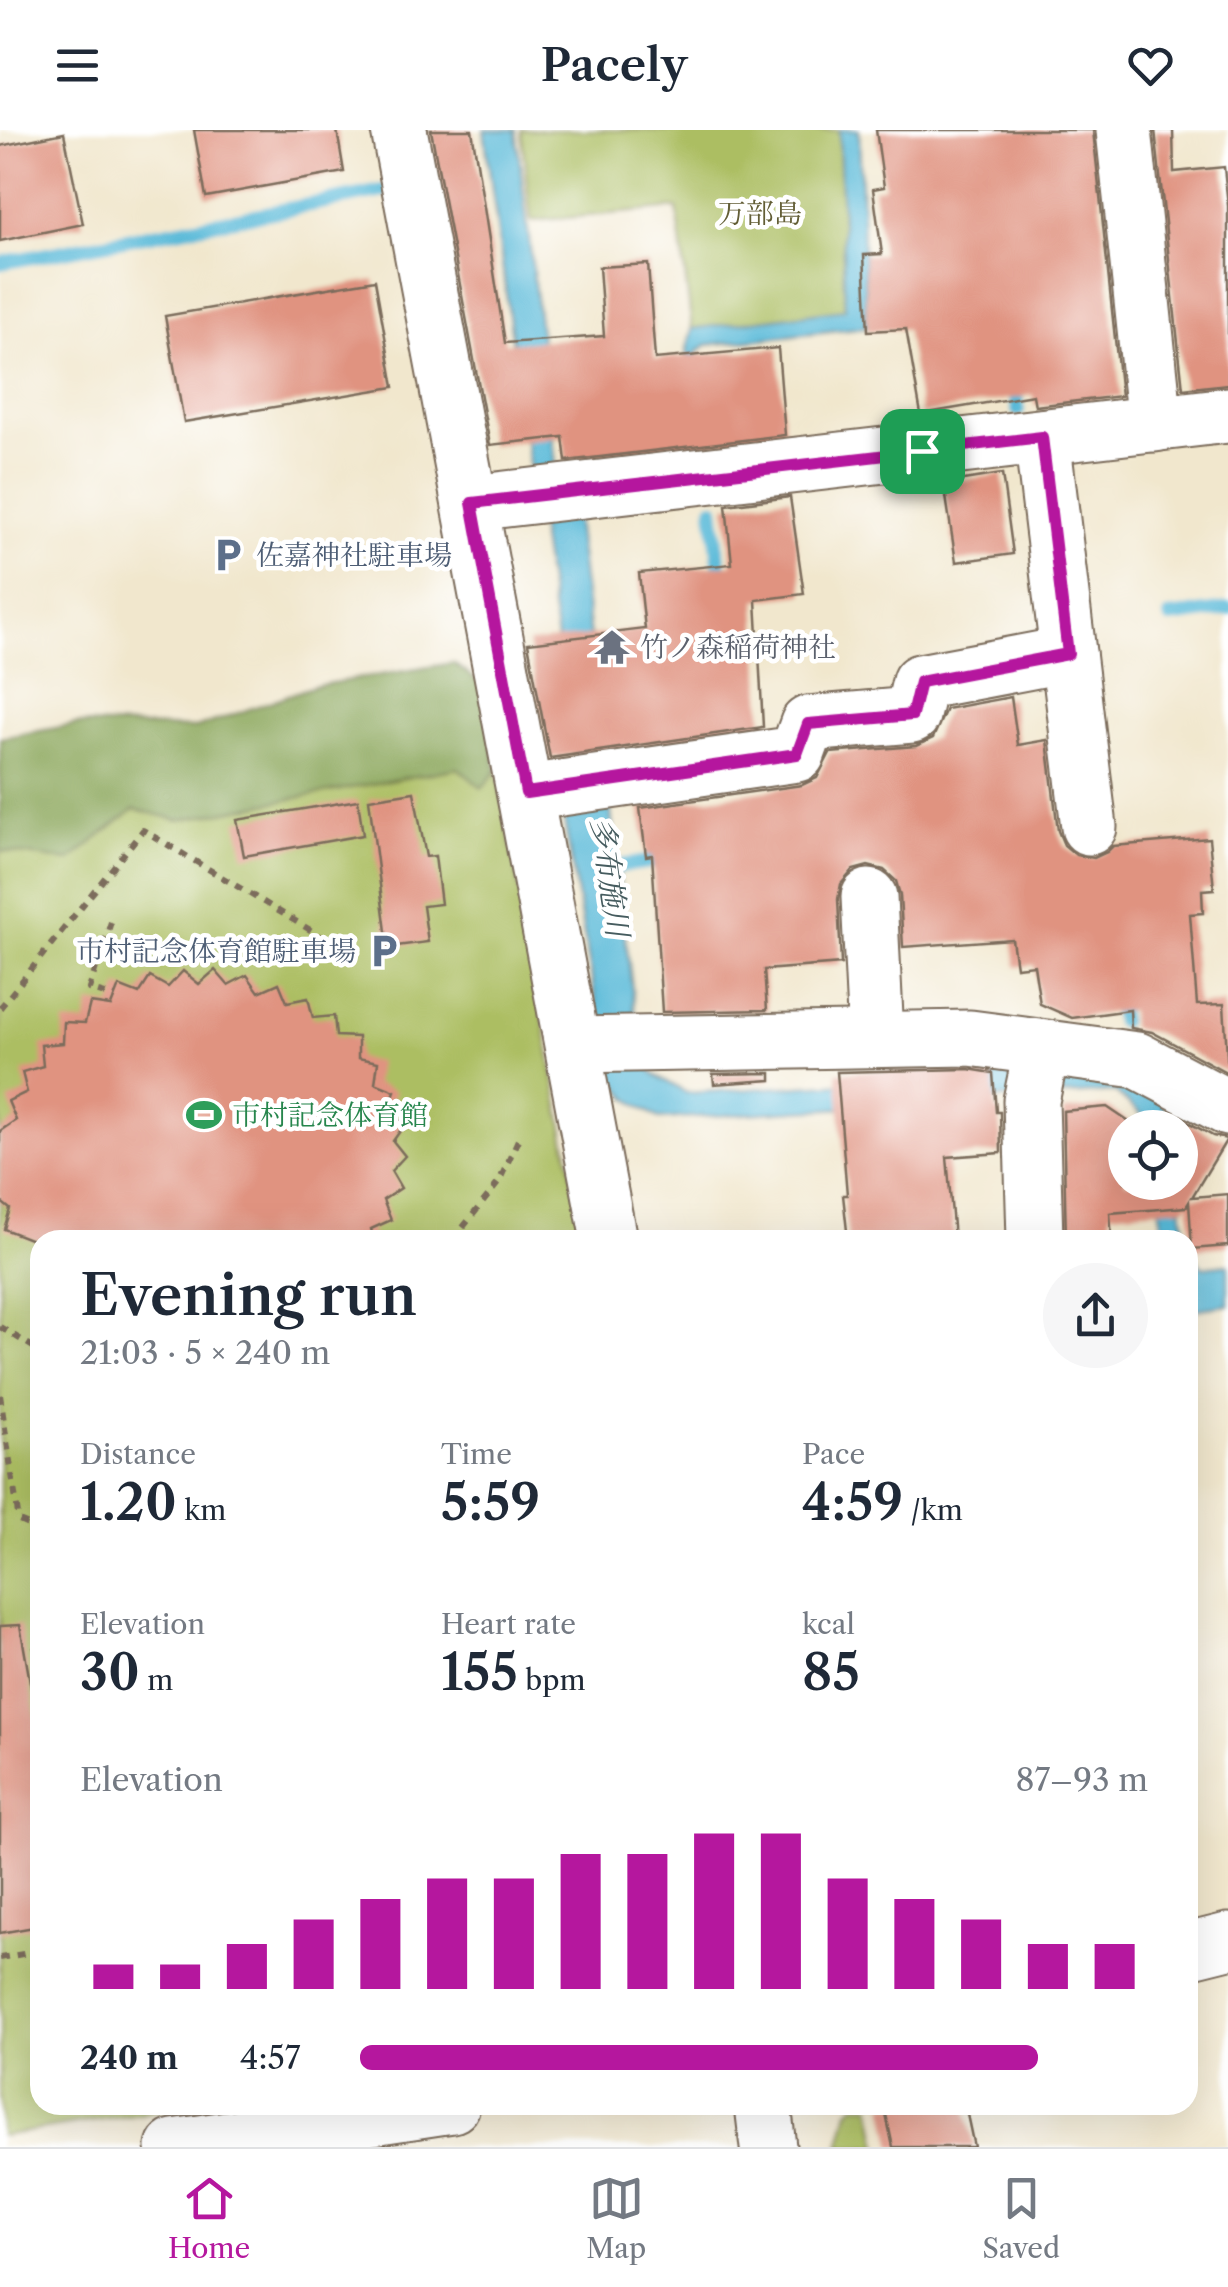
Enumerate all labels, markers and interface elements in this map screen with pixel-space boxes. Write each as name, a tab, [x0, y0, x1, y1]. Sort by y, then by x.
text: Pacely	[540, 37, 688, 93]
icon: menu	[50, 38, 105, 93]
icon: heart	[1123, 38, 1178, 93]
park label: 万部島	[718, 196, 802, 230]
pin	[880, 409, 965, 494]
icon: arrive	[895, 424, 950, 479]
parking icon: 佐嘉神社駐車場	[209, 536, 247, 574]
place label: 佐嘉神社駐車場	[256, 538, 452, 572]
temple icon: 竹ノ森稲荷神社	[593, 628, 631, 666]
place label: 竹ノ森稲荷神社	[640, 630, 836, 664]
water label: 多布施川	[583, 815, 637, 942]
parking icon: 市村記念体育館駐車場	[365, 932, 403, 970]
place label: 市村記念体育館駐車場	[76, 934, 356, 968]
sports icon: 市村記念体育館	[185, 1096, 223, 1134]
place label: 市村記念体育館	[232, 1098, 428, 1132]
map controls	[1108, 1110, 1198, 1200]
button: locate	[1108, 1110, 1198, 1200]
text: Evening run	[80, 1262, 417, 1329]
button: share	[1043, 1263, 1148, 1368]
text: 21:03 · 5 × 240 m	[80, 1333, 330, 1372]
text: Distance	[80, 1437, 196, 1471]
text: Time	[441, 1437, 512, 1471]
text: Pace	[802, 1437, 865, 1471]
text: 1.20	[80, 1471, 177, 1533]
text: 5:59	[441, 1471, 540, 1533]
text: 4:59	[802, 1471, 903, 1533]
text: km	[177, 1493, 226, 1527]
text: /km	[903, 1493, 963, 1527]
text: Elevation	[80, 1607, 205, 1641]
text: Heart rate	[441, 1607, 576, 1641]
text: kcal	[802, 1607, 855, 1641]
text: 30	[80, 1641, 140, 1703]
text: 155	[441, 1641, 518, 1703]
text: 85	[802, 1641, 860, 1703]
text: m	[140, 1663, 173, 1697]
text: bpm	[518, 1663, 586, 1697]
text: Elevation	[80, 1760, 223, 1799]
text: 87–93 m	[1016, 1760, 1148, 1799]
text: 240 m	[80, 2038, 178, 2077]
text: 4:57	[240, 2038, 301, 2077]
tab: Home	[168, 2171, 250, 2265]
tab: Map	[586, 2171, 646, 2265]
tab: Saved	[982, 2171, 1060, 2265]

